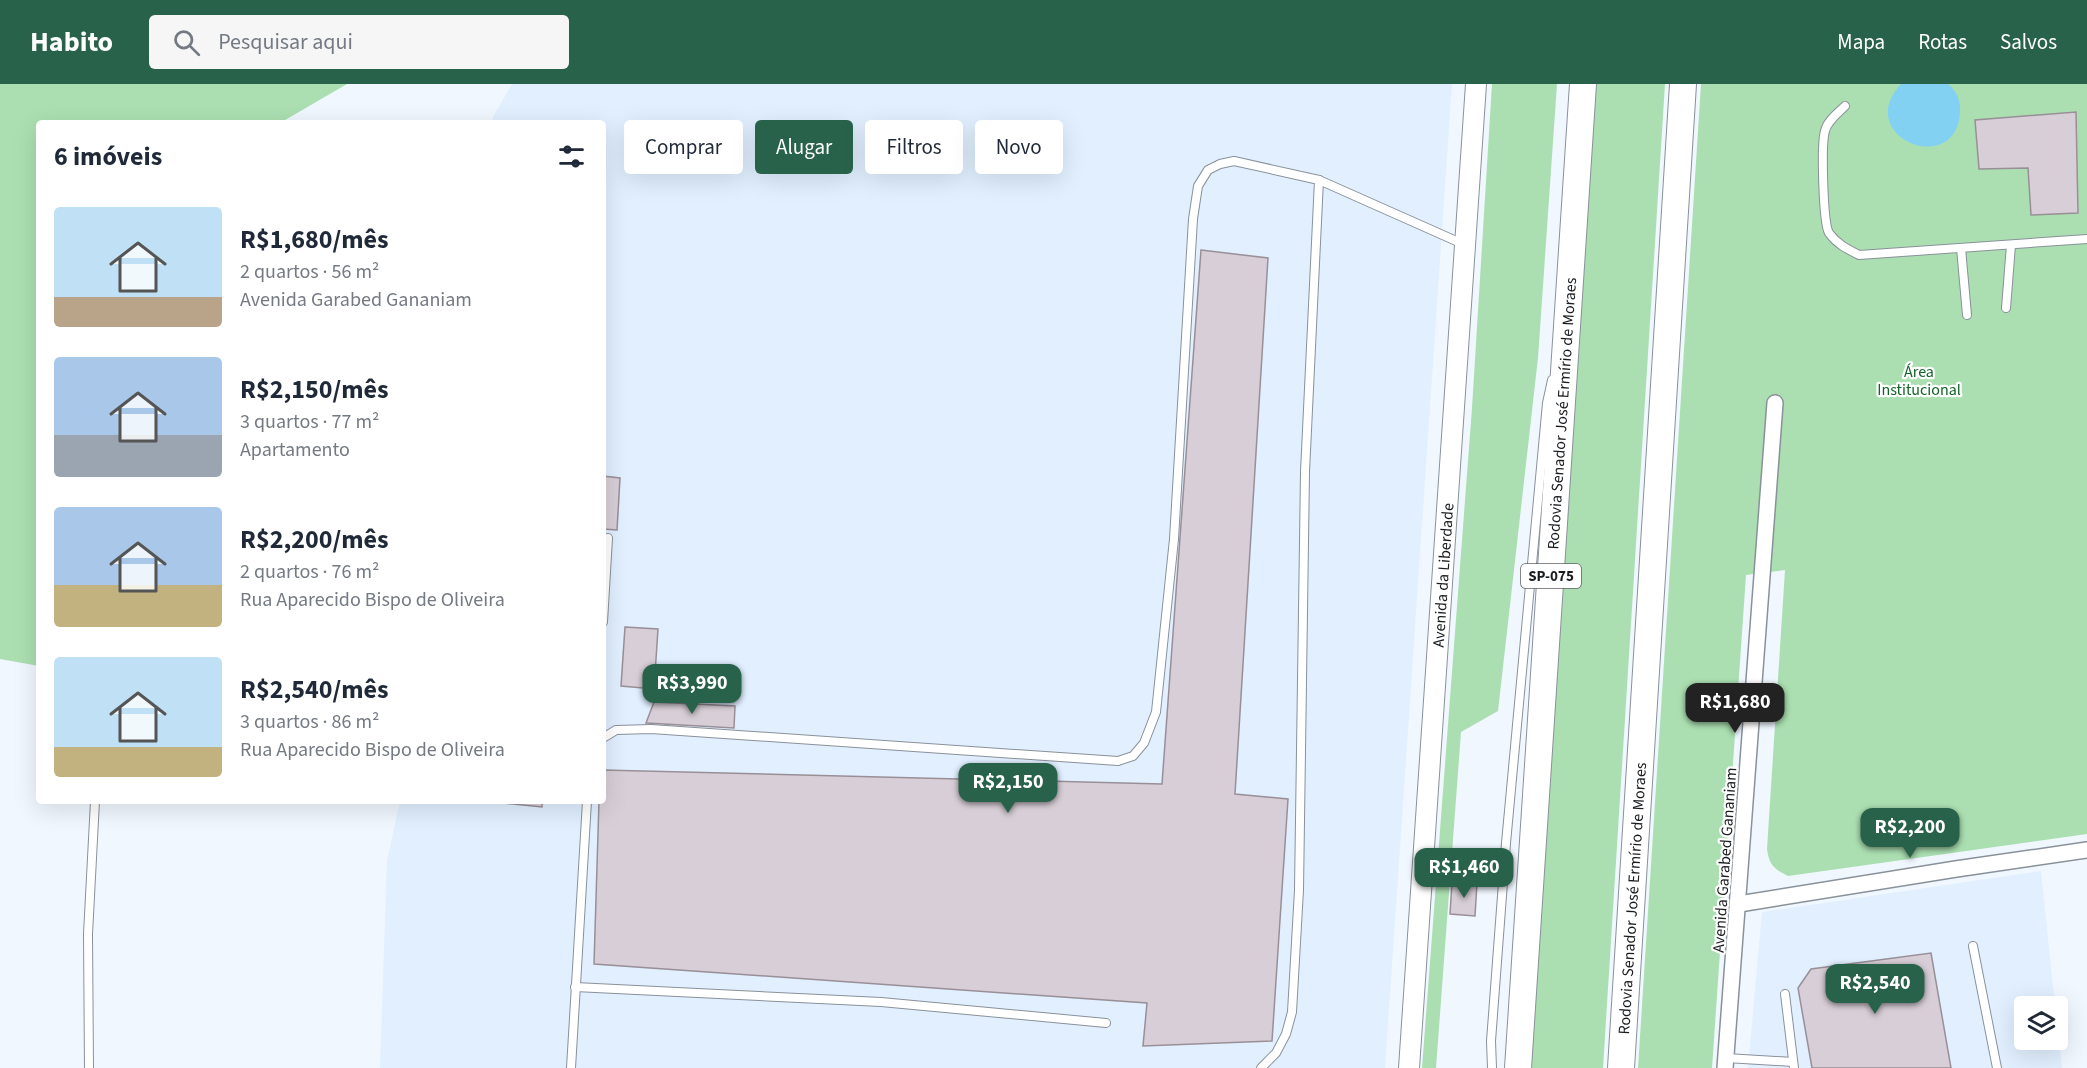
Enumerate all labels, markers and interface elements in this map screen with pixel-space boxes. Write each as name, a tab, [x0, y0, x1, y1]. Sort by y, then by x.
search box	[149, 15, 569, 69]
text: Habito	[30, 22, 113, 62]
icon: search	[170, 26, 203, 59]
text: Pesquisar aqui	[218, 26, 353, 58]
text: Mapa	[1837, 27, 1885, 57]
text: Rotas	[1918, 27, 1967, 57]
text: Salvos	[2000, 27, 2057, 57]
chip: Comprar	[624, 120, 743, 174]
chip: Alugar	[755, 120, 853, 174]
chip: Filtros	[865, 120, 963, 174]
chip: Novo	[975, 120, 1063, 174]
text: 6 imóveis	[54, 138, 162, 175]
icon: filters	[555, 140, 588, 173]
text: R$1,680/mês	[240, 221, 388, 258]
icon: home	[102, 231, 174, 303]
text: 2 quartos · 56 m²	[240, 258, 379, 286]
street label: Rodovia Senador José Ermírio de Moraes	[1542, 276, 1582, 550]
text: Avenida Garabed Gananiam	[240, 286, 472, 314]
park label: Área Institucional	[1877, 361, 1961, 401]
text: R$2,150/mês	[240, 371, 388, 408]
icon: home	[102, 381, 174, 453]
text: 3 quartos · 77 m²	[240, 408, 379, 436]
text: Apartamento	[240, 436, 350, 464]
street label: Avenida da Liberdade	[1428, 502, 1459, 648]
text: R$2,200/mês	[240, 521, 388, 558]
icon: home	[102, 531, 174, 603]
text: 2 quartos · 76 m²	[240, 558, 379, 586]
road number: SP-075	[1521, 564, 1581, 588]
text: Rua Aparecido Bispo de Oliveira	[240, 586, 505, 614]
pin: R$3,990	[637, 664, 747, 715]
text: R$3,990	[656, 669, 728, 697]
text: R$2,540/mês	[240, 671, 388, 708]
icon: home	[102, 681, 174, 753]
pin: R$1,680	[1680, 683, 1790, 734]
text: R$1,680	[1699, 688, 1771, 716]
text: 3 quartos · 86 m²	[240, 708, 379, 736]
text: Rua Aparecido Bispo de Oliveira	[240, 736, 505, 764]
street label: Rodovia Senador José Ermírio de Moraes	[1613, 761, 1652, 1035]
pin: R$2,150	[953, 763, 1063, 814]
street label: Avenida Garabed Gananiam	[1708, 767, 1742, 953]
text: R$2,150	[972, 768, 1044, 796]
pin: R$2,200	[1855, 808, 1965, 859]
text: R$2,200	[1874, 813, 1946, 841]
pin: R$1,460	[1409, 848, 1519, 899]
text: R$1,460	[1428, 853, 1500, 881]
pin: R$2,540	[1820, 964, 1930, 1015]
text: R$2,540	[1839, 969, 1911, 997]
map controls	[2014, 996, 2068, 1050]
button: layers	[2014, 996, 2068, 1050]

